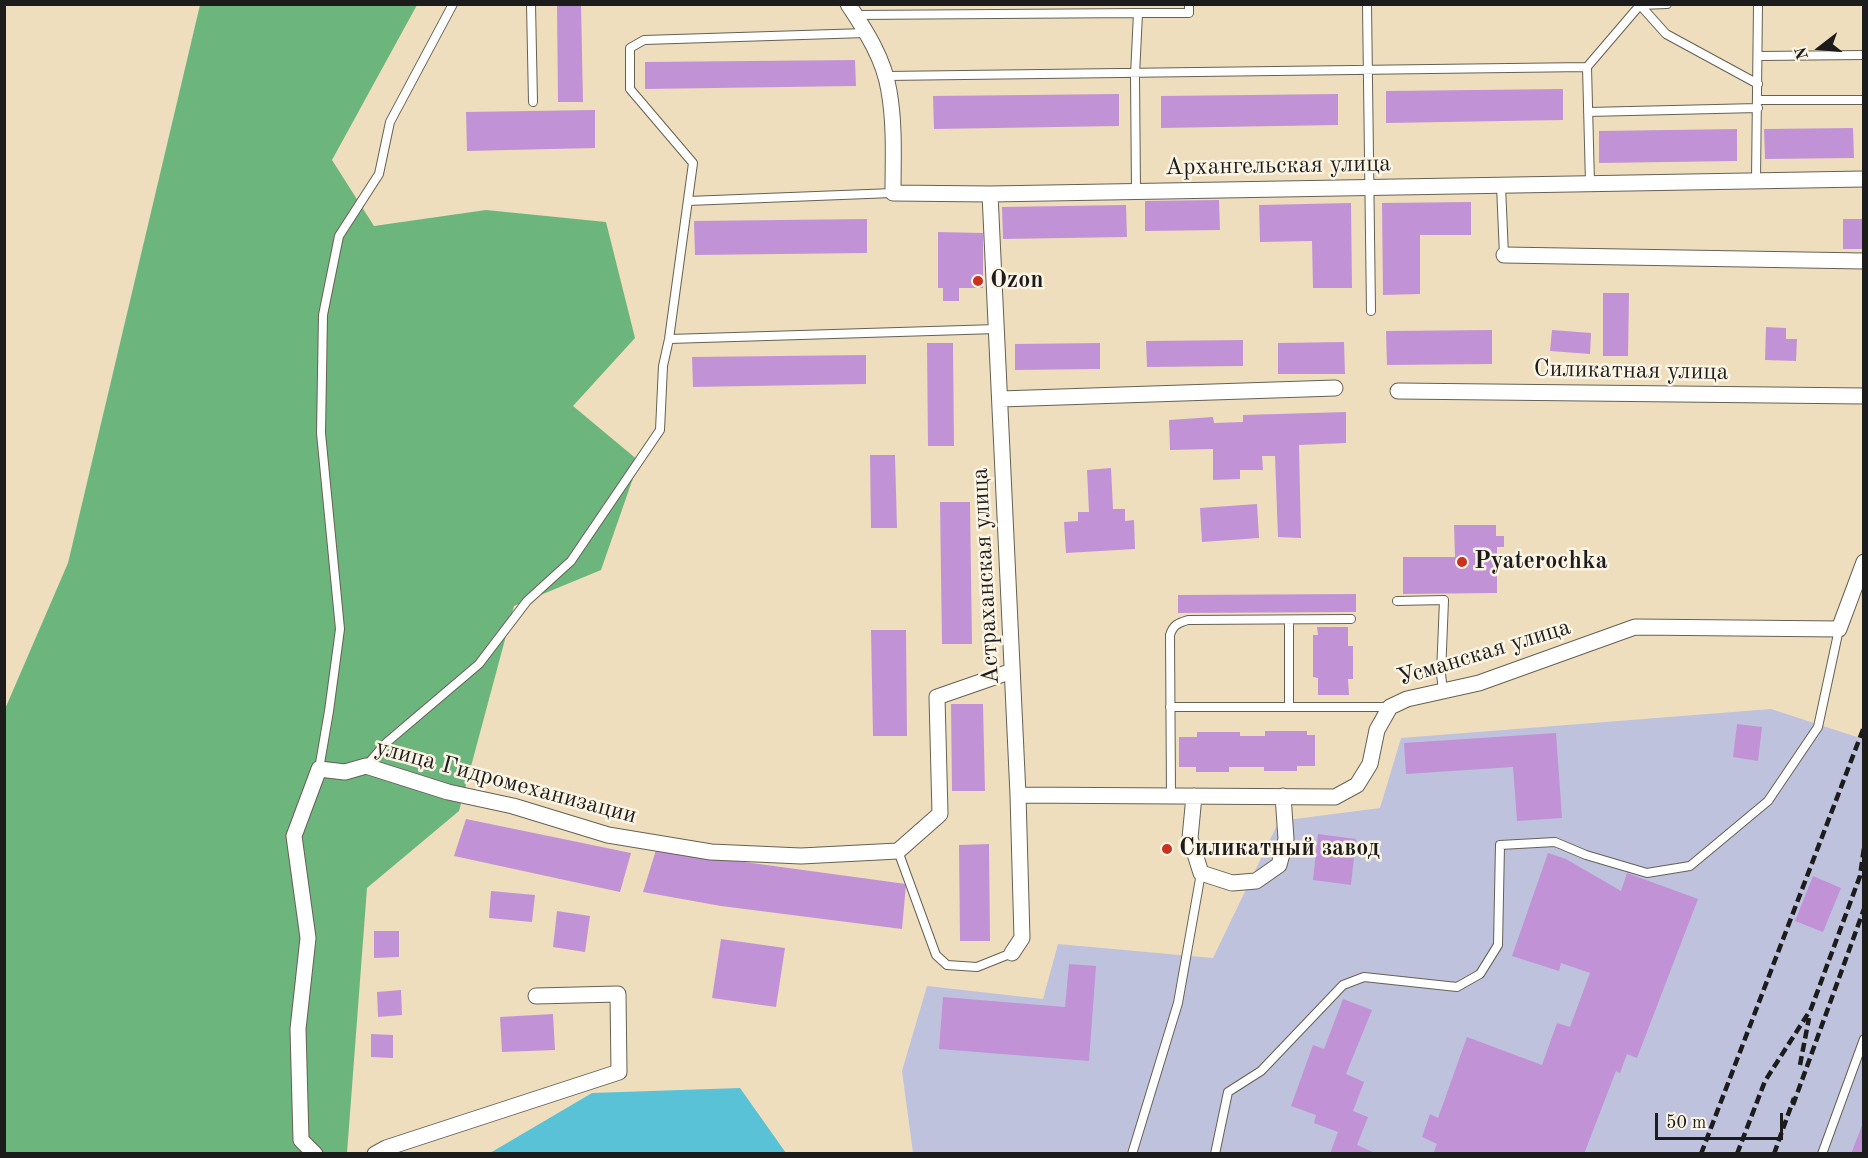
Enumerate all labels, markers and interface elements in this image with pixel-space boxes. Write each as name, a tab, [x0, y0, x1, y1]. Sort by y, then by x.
north arrow	[1790, 18, 1850, 78]
text: N	[1793, 45, 1812, 61]
street label: Архангельская улица	[1165, 150, 1391, 182]
place label: Ozon	[990, 267, 1044, 295]
marker: Ozon	[971, 274, 985, 288]
street label: Силикатная улица	[1533, 355, 1729, 387]
street label: Астраханская улица	[966, 467, 1006, 685]
place label: Pyaterochka	[1474, 548, 1608, 576]
marker: Pyaterochka	[1455, 555, 1469, 569]
street label: Усманская улица	[1394, 613, 1574, 693]
street label: улица Гидромеханизации	[372, 733, 640, 831]
place label: Силикатный завод	[1179, 835, 1380, 863]
marker: Силикатный завод	[1160, 842, 1174, 856]
scale bar	[1658, 1101, 1786, 1139]
text: 50 m	[1666, 1114, 1706, 1132]

